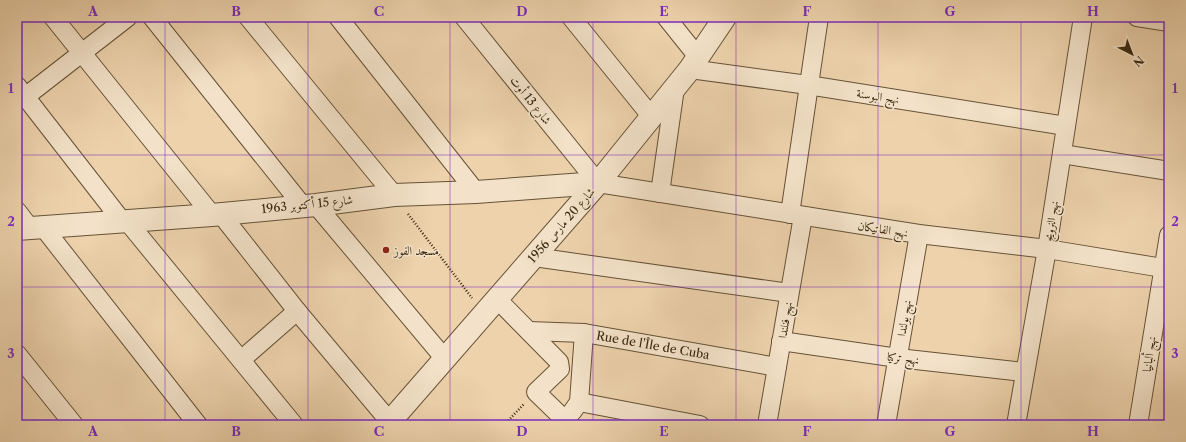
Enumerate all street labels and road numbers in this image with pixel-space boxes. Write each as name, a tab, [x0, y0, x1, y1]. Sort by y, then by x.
street label: شارع 13 أوت	[504, 73, 555, 130]
street label: نهج البوسنة	[855, 85, 901, 111]
street label: شارع 20 مارس 1956	[524, 184, 601, 268]
street label: شارع 15 أكتوبر 1963	[260, 192, 354, 220]
street label: نهج النرويج	[1040, 200, 1066, 243]
street label: نهج الفاتيكان	[856, 218, 909, 244]
street label: نهج بولندا	[893, 299, 919, 338]
street label: نهج فنلندا	[774, 300, 800, 340]
street label: Rue de l'Île de Cuba	[595, 327, 712, 362]
street label: نهج ألبانيا	[1139, 335, 1163, 374]
street label: نهج تركيا	[886, 349, 920, 371]

